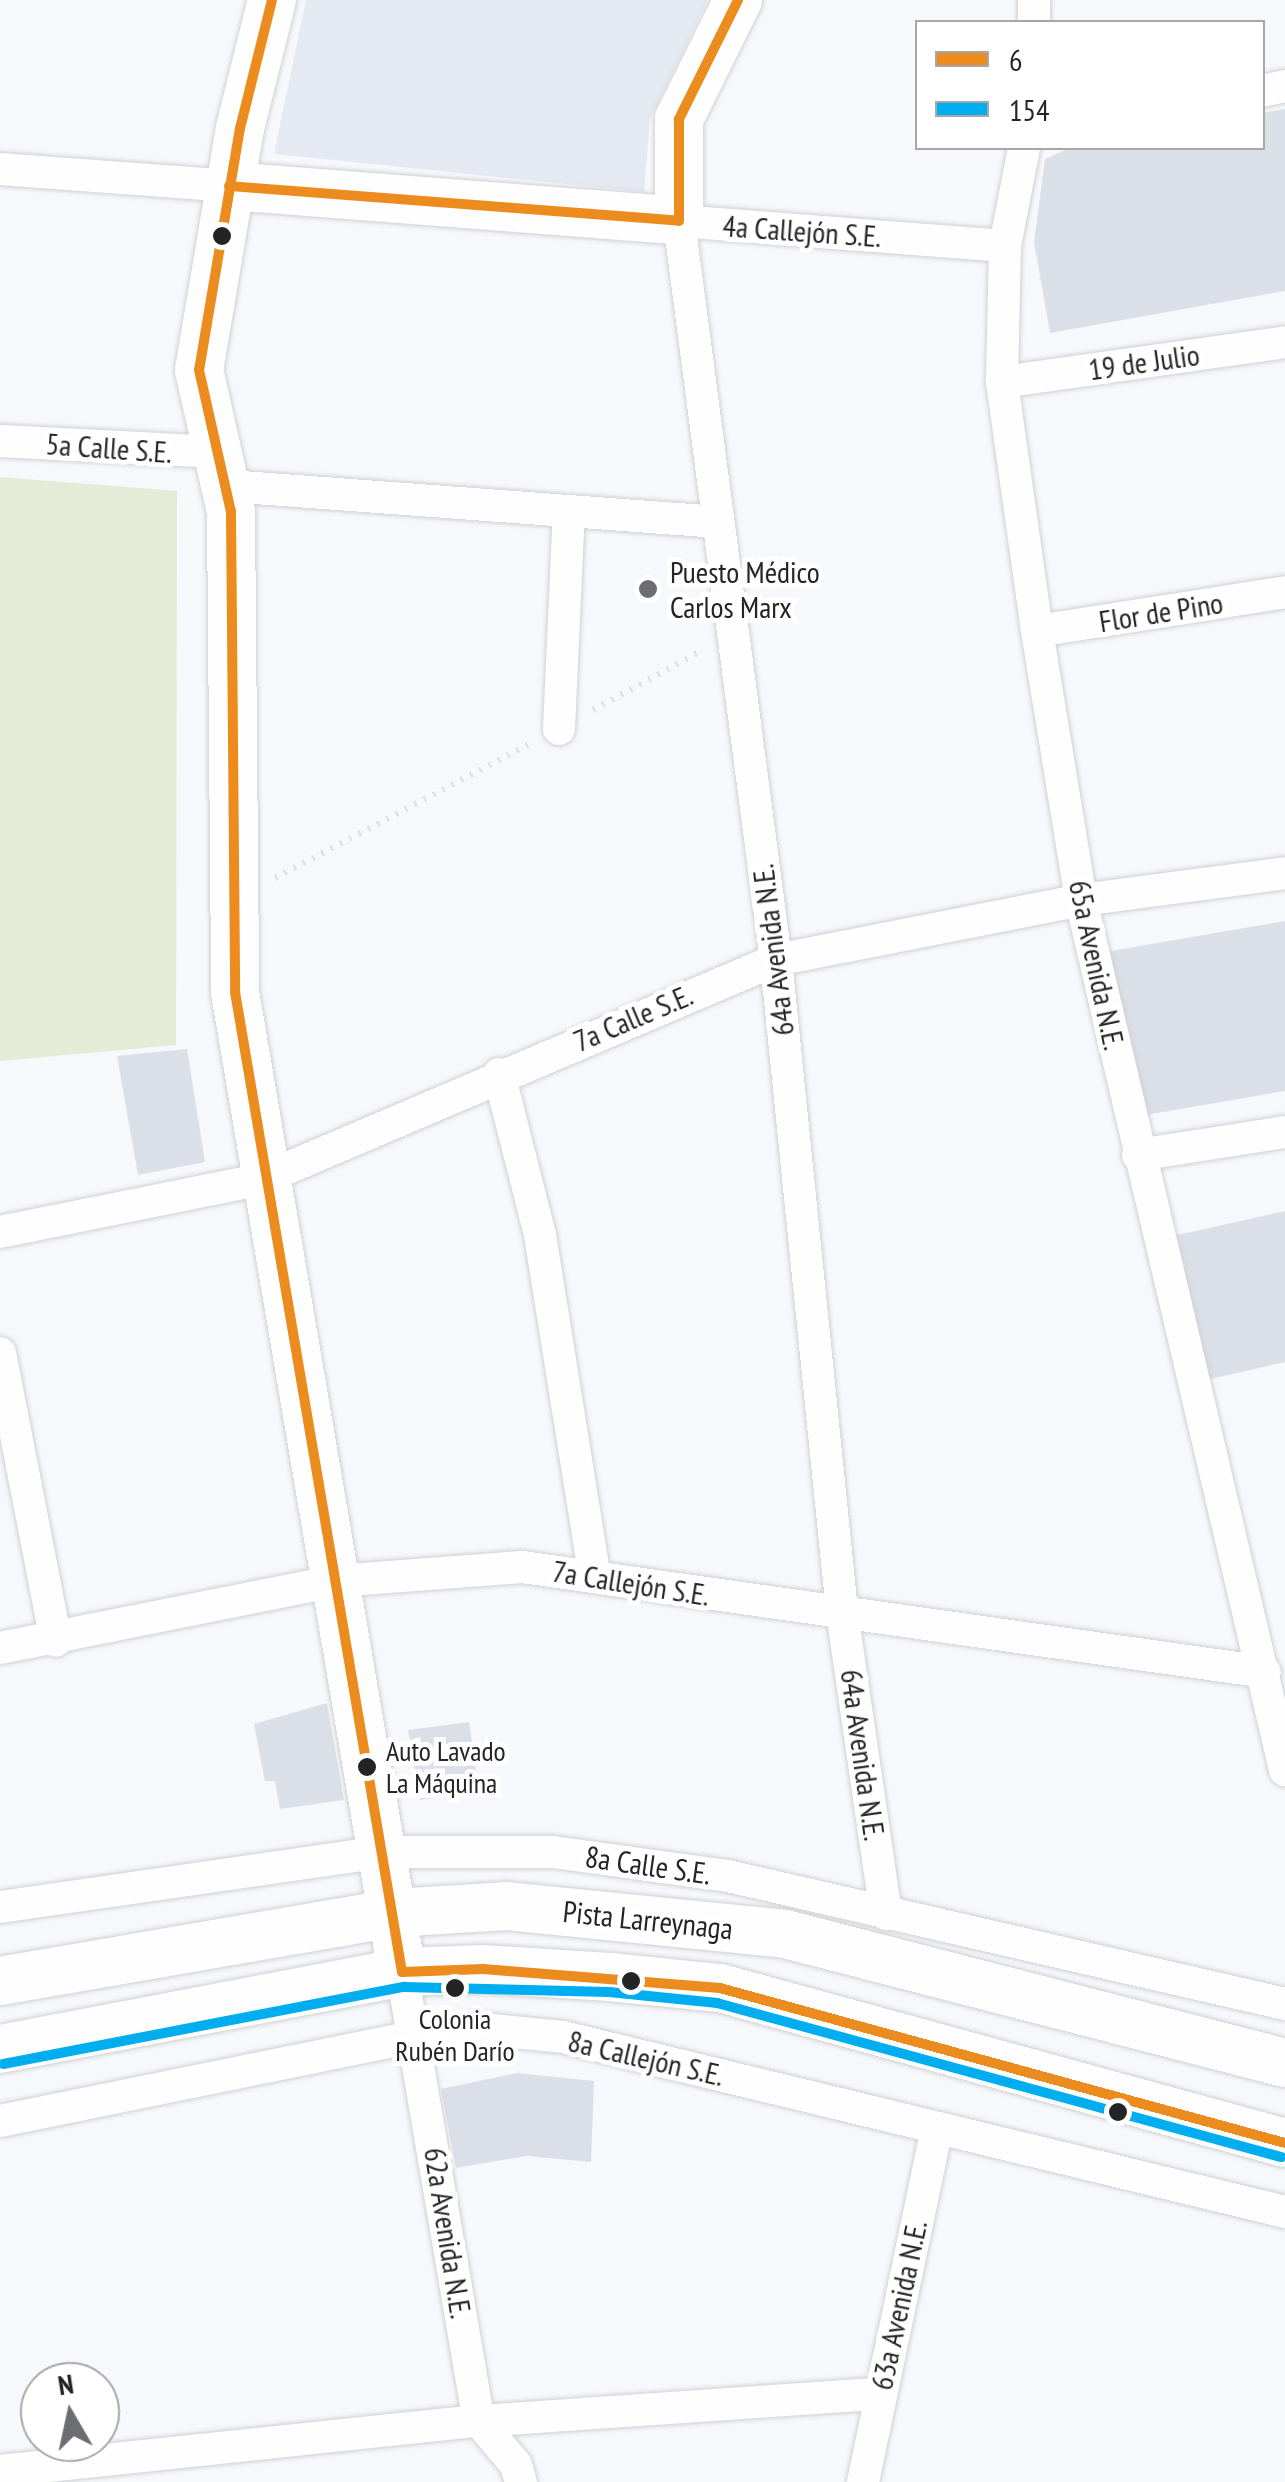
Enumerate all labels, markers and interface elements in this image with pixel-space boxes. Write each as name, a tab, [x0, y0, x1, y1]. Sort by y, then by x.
legend	[915, 20, 1265, 150]
text: 6	[1009, 40, 1023, 79]
text: 154	[1009, 90, 1050, 129]
street label: 4a Callejón S.E.	[721, 208, 883, 254]
unlabelled marker	[212, 226, 232, 246]
street label: 19 de Julio	[1086, 336, 1202, 388]
street label: 5a Calle S.E.	[45, 426, 173, 470]
place label: Puesto Médico Carlos Marx	[670, 554, 820, 624]
marker: Puesto Médico Carlos Marx	[635, 576, 661, 602]
street label: Flor de Pino	[1097, 584, 1225, 640]
street label: 64a Avenida N.E.	[745, 862, 801, 1038]
street label: 65a Avenida N.E.	[1061, 876, 1133, 1054]
street label: 7a Calle S.E.	[568, 977, 698, 1059]
street label: 7a Callejón S.E.	[550, 1553, 712, 1613]
street label: 64a Avenida N.E.	[833, 1667, 893, 1843]
place label: Auto Lavado La Máquina	[386, 1734, 506, 1800]
marker: Auto Lavado La Máquina	[357, 1757, 377, 1777]
street label: 8a Calle S.E.	[583, 1838, 713, 1892]
street label: Pista Larreynaga	[561, 1893, 735, 1947]
unlabelled marker	[621, 1971, 641, 1991]
marker: Colonia Rubén Darío	[445, 1978, 465, 1998]
place label: Colonia Rubén Darío	[395, 2002, 515, 2068]
street label: 8a Callejón S.E.	[565, 2023, 727, 2093]
unlabelled marker	[1108, 2102, 1128, 2122]
street label: 62a Avenida N.E.	[417, 2145, 479, 2321]
street label: 63a Avenida N.E.	[863, 2216, 935, 2394]
north arrow	[20, 2362, 120, 2462]
text: N	[55, 2364, 76, 2403]

